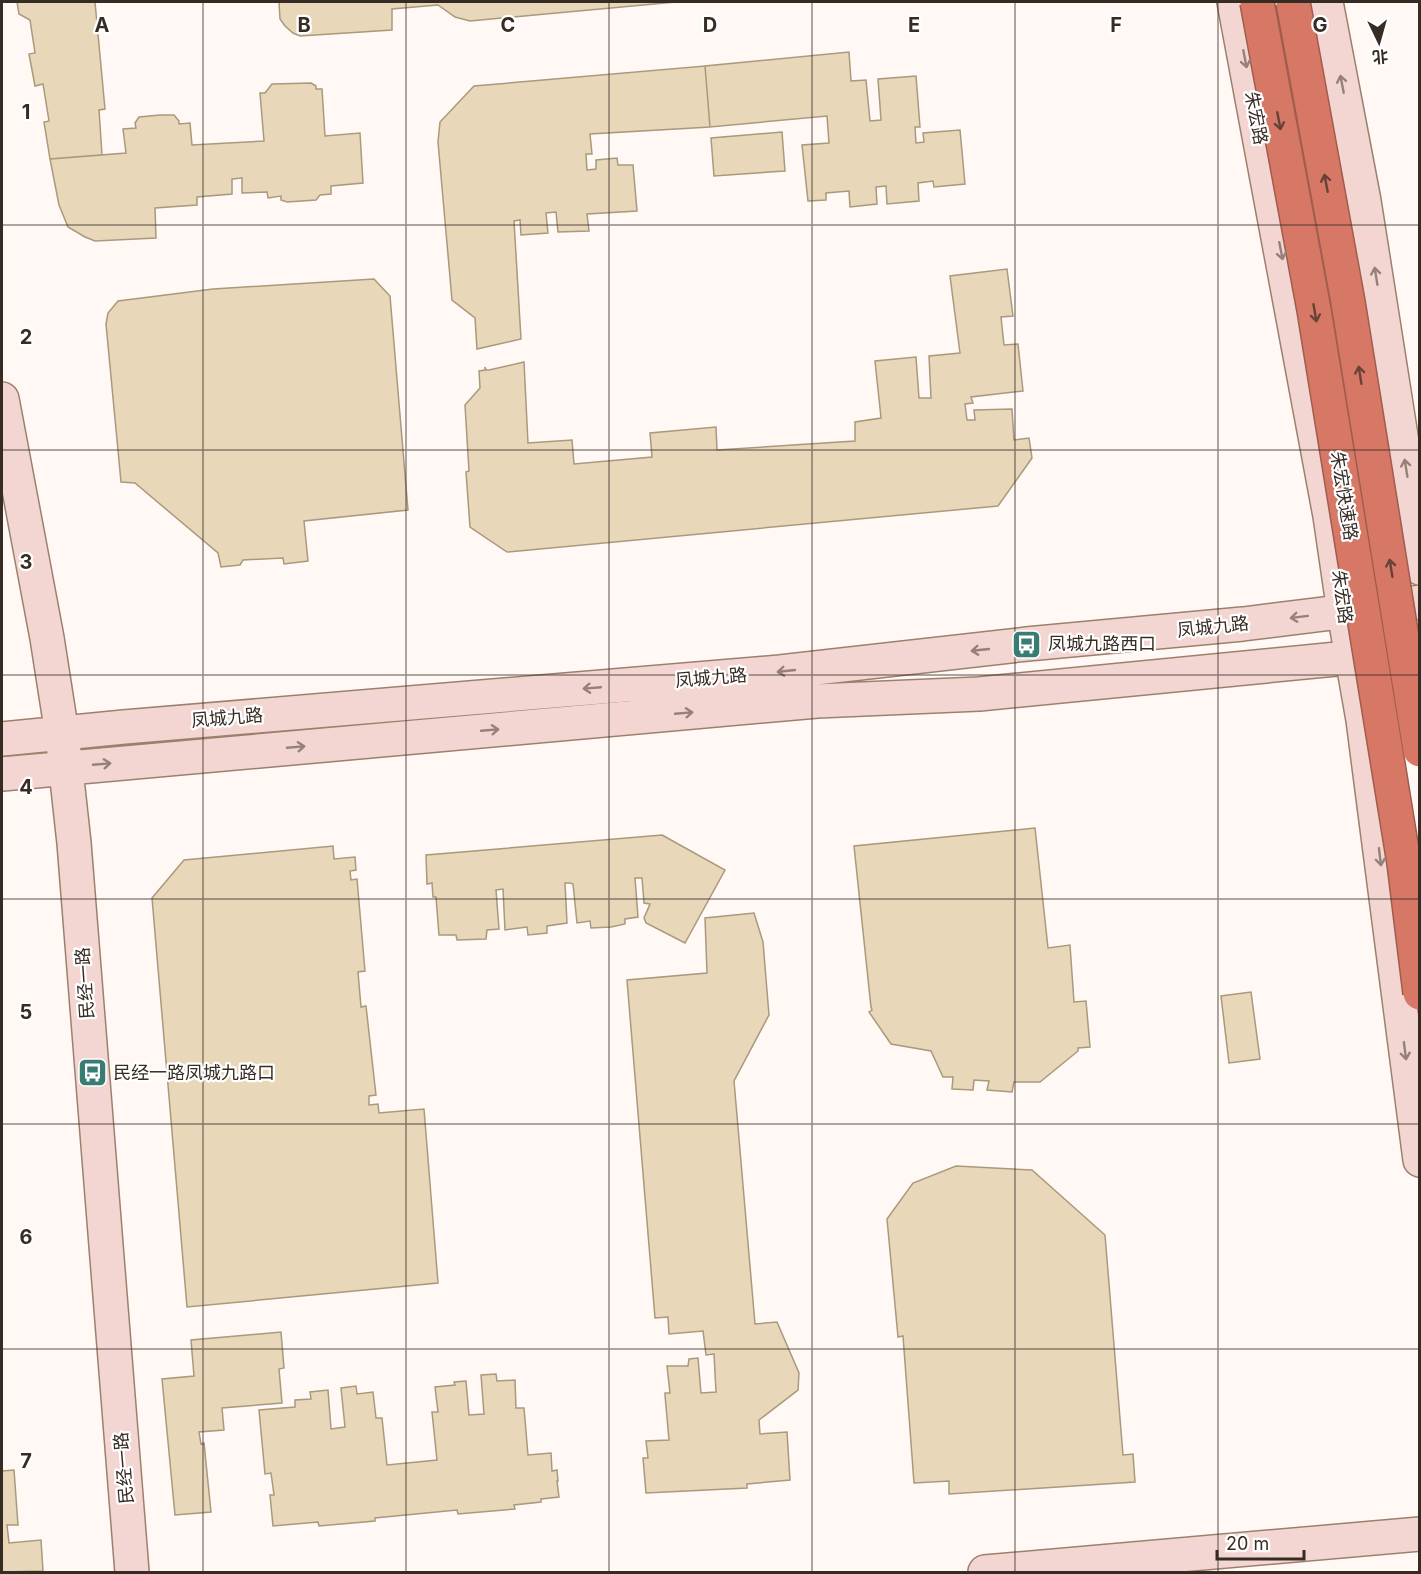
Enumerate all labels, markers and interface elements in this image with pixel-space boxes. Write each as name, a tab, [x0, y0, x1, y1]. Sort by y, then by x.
north arrow	[1349, 12, 1409, 72]
text: A	[95, 13, 110, 37]
text: B	[297, 13, 311, 37]
text: C	[501, 13, 515, 37]
text: D	[703, 13, 717, 37]
text: E	[908, 13, 920, 37]
text: F	[1110, 13, 1122, 37]
text: G	[1312, 13, 1328, 37]
text: 北	[1371, 46, 1389, 68]
one-way arrow	[1239, 49, 1250, 68]
one-way arrow	[1336, 75, 1347, 94]
street label: 朱宏路	[1241, 89, 1272, 146]
text: 1	[22, 100, 30, 124]
one-way arrow	[1274, 111, 1285, 130]
one-way arrow	[1320, 174, 1331, 193]
one-way arrow	[1275, 240, 1286, 260]
one-way arrow	[1370, 267, 1381, 286]
one-way arrow	[1309, 302, 1320, 322]
text: 2	[20, 325, 32, 349]
one-way arrow	[1354, 366, 1365, 385]
street label: 朱宏快速路	[1327, 450, 1362, 542]
one-way arrow	[1401, 459, 1412, 479]
text: 3	[20, 550, 32, 574]
one-way arrow	[1385, 558, 1396, 578]
street label: 朱宏路	[1328, 569, 1357, 625]
street label: 凤城九路	[1176, 612, 1250, 641]
one-way arrow	[1290, 612, 1309, 623]
bus stop icon: 凤城九路西口	[1011, 628, 1043, 660]
place label: 凤城九路西口	[1048, 633, 1156, 654]
one-way arrow	[970, 645, 990, 656]
street label: 凤城九路	[674, 664, 748, 691]
one-way arrow	[776, 666, 796, 677]
one-way arrow	[582, 683, 602, 694]
street label: 凤城九路	[190, 704, 264, 731]
one-way arrow	[674, 707, 694, 718]
one-way arrow	[480, 724, 500, 735]
one-way arrow	[285, 741, 305, 752]
one-way arrow	[91, 758, 111, 769]
text: 4	[19, 775, 33, 799]
one-way arrow	[1375, 847, 1386, 867]
street label: 民经一路	[72, 946, 97, 1020]
text: 5	[20, 1000, 32, 1024]
one-way arrow	[1400, 1040, 1411, 1060]
bus stop icon: 民经一路凤城九路口	[76, 1057, 108, 1089]
place label: 民经一路凤城九路口	[113, 1062, 275, 1083]
text: 6	[20, 1225, 33, 1249]
street label: 民经一路	[110, 1431, 137, 1505]
text: 7	[20, 1449, 32, 1473]
scale bar	[1217, 1523, 1304, 1561]
text: 20 m	[1226, 1533, 1269, 1554]

